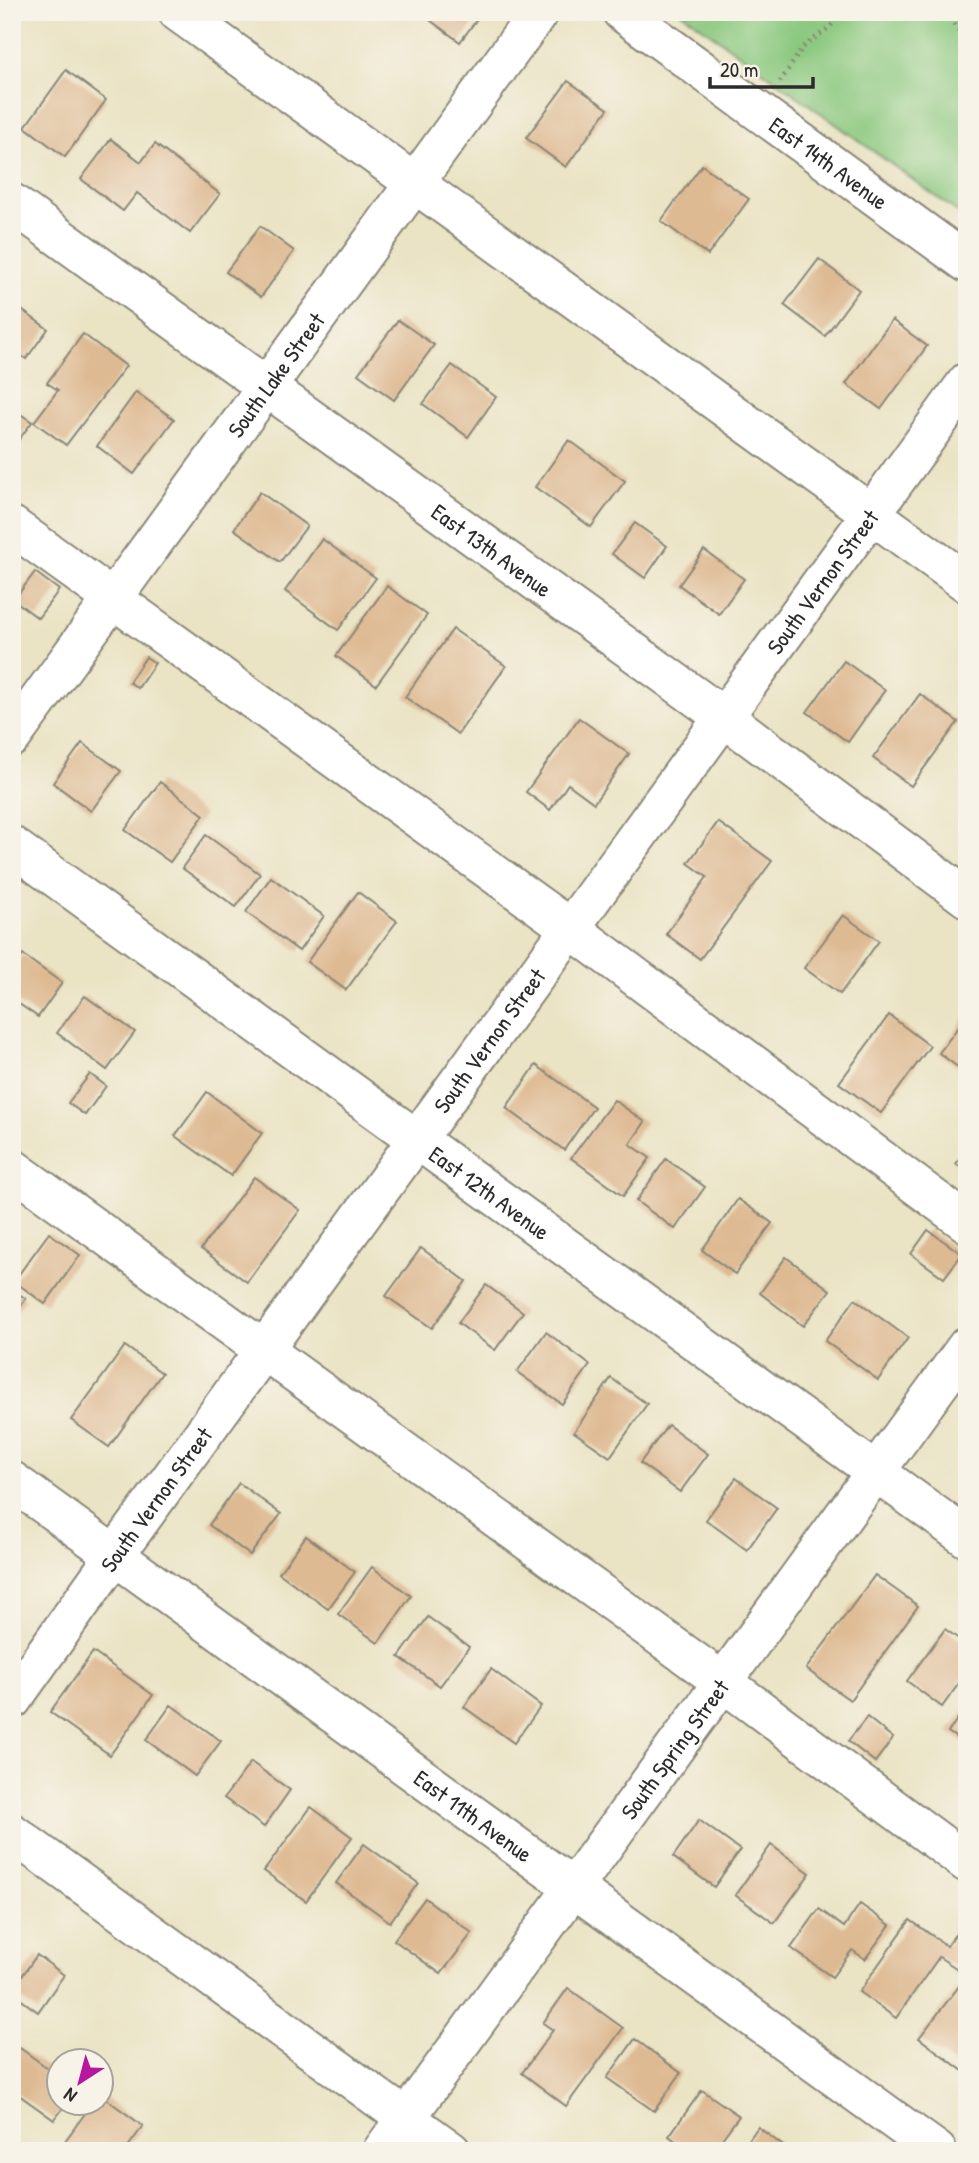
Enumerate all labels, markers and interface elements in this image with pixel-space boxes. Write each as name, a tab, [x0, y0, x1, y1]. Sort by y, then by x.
scale bar	[710, 46, 813, 90]
text: 20 m	[720, 55, 758, 84]
street label: East 14th Avenue	[763, 109, 895, 216]
street label: South Lake Street	[220, 305, 332, 443]
street label: East 13th Avenue	[426, 496, 558, 604]
street label: South Vernon Street	[759, 502, 886, 660]
street label: South Vernon Street	[426, 961, 553, 1119]
street label: East 12th Avenue	[423, 1138, 556, 1246]
street label: South Vernon Street	[93, 1420, 219, 1578]
street label: South Spring Street	[613, 1672, 736, 1825]
street label: East 11th Avenue	[408, 1762, 539, 1869]
north arrow	[46, 2048, 116, 2118]
text: N	[58, 2082, 82, 2109]

